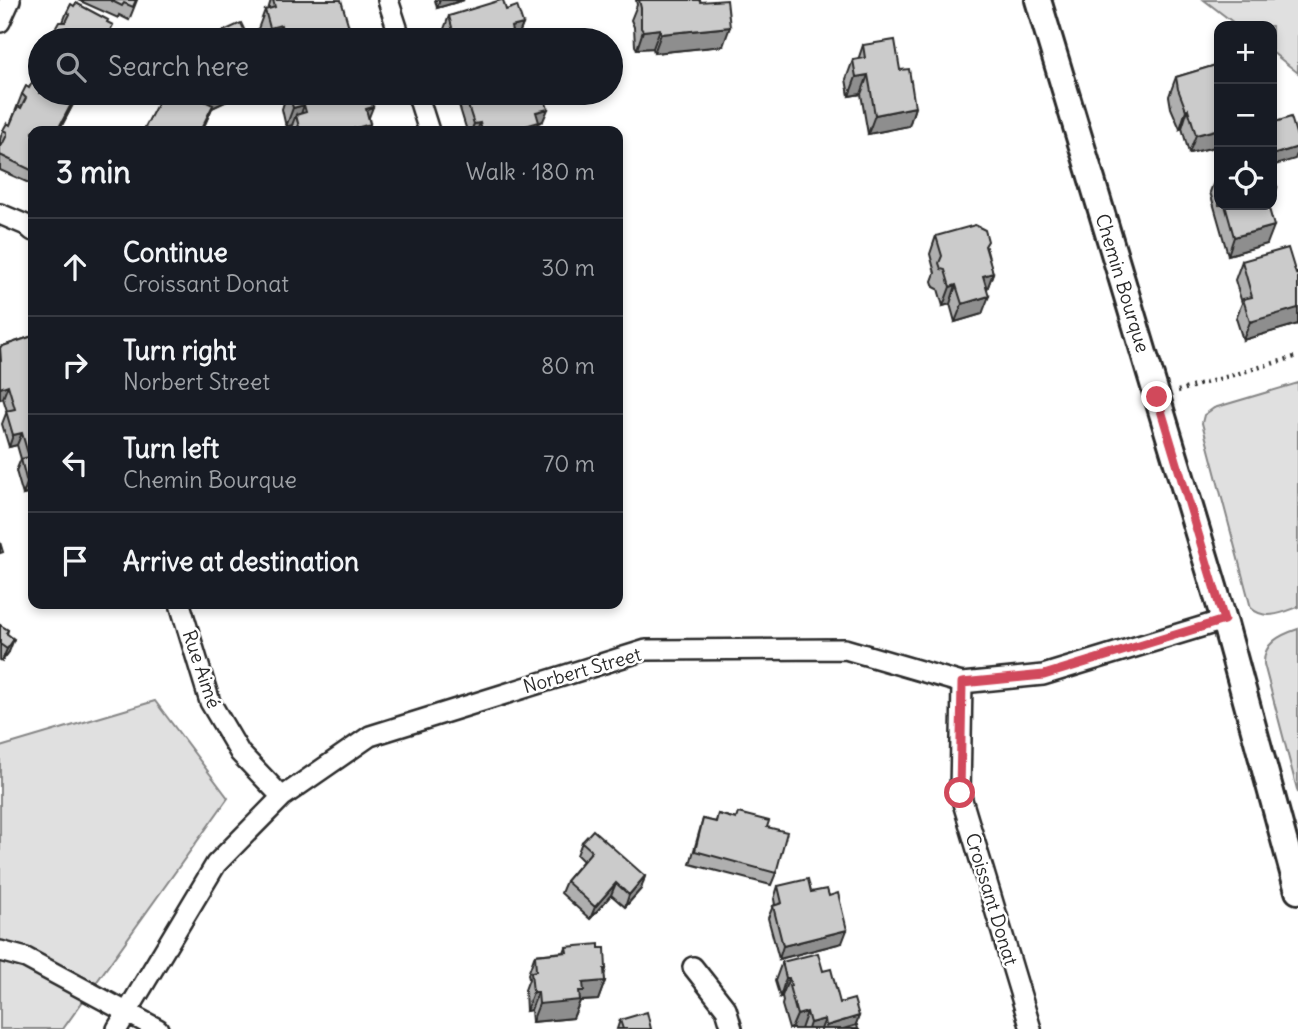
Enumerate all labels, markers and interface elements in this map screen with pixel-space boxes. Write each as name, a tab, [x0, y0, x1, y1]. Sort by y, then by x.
map controls	[1214, 21, 1277, 210]
button: +	[1214, 21, 1277, 84]
search box	[28, 28, 623, 105]
icon: search	[52, 48, 90, 86]
text: Search here	[108, 50, 249, 83]
button: −	[1214, 84, 1277, 147]
button: locate	[1214, 147, 1277, 210]
text: 3 min	[56, 153, 131, 191]
text: Walk · 180 m	[466, 157, 595, 186]
street label: Chemin Bourque	[1091, 211, 1155, 355]
text: Continue	[123, 236, 228, 269]
icon: ahead	[56, 248, 94, 286]
text: 30 m	[541, 253, 595, 282]
text: Croissant Donat	[123, 269, 289, 298]
text: Turn right	[123, 334, 236, 367]
icon: right	[56, 346, 94, 384]
text: 80 m	[541, 351, 595, 380]
text: Norbert Street	[123, 367, 270, 396]
route end	[1141, 381, 1172, 412]
text: Turn left	[123, 432, 219, 465]
icon: left	[56, 444, 94, 482]
text: 70 m	[543, 449, 595, 478]
text: Chemin Bourque	[123, 465, 297, 494]
icon: arrive	[56, 542, 94, 580]
text: Arrive at destination	[123, 545, 359, 578]
street label: Rue Aimé	[177, 627, 227, 711]
street label: Norbert Street	[520, 642, 644, 698]
route start	[944, 777, 975, 808]
street label: Croissant Donat	[960, 830, 1024, 968]

